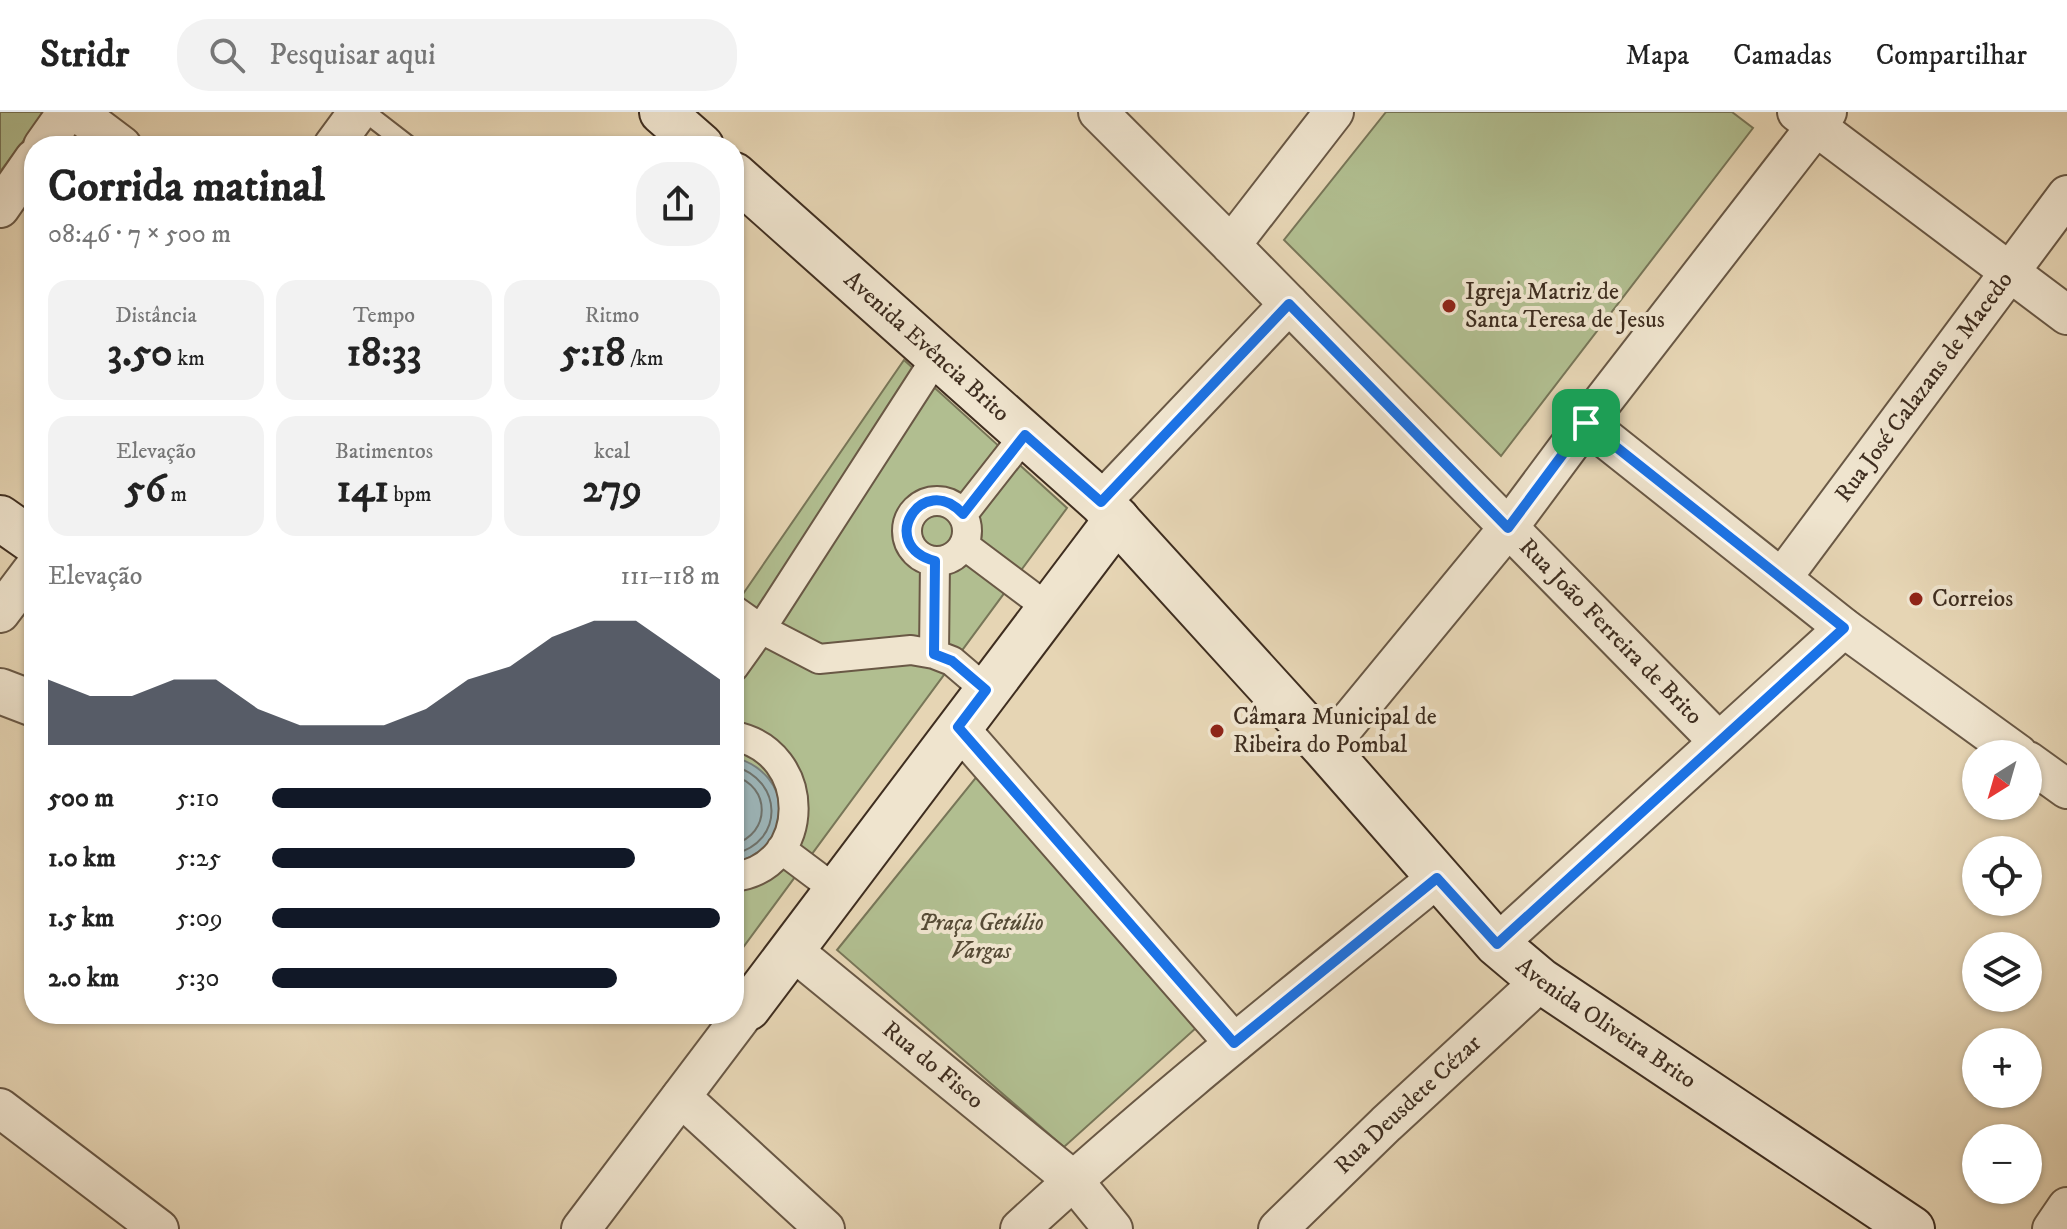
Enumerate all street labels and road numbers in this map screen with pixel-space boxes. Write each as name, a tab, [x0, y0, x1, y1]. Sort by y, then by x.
street label: Avenida Evência Brito	[837, 265, 1016, 428]
street label: Rua José Calazans de Macedo	[1829, 266, 2020, 508]
street label: Rua João Ferreira de Brito	[1513, 532, 1709, 731]
street label: Avenida Oliveira Brito	[1510, 951, 1702, 1095]
street label: Rua do Fisco	[876, 1015, 990, 1116]
street label: Rua Deusdete Cézar	[1328, 1028, 1488, 1181]

